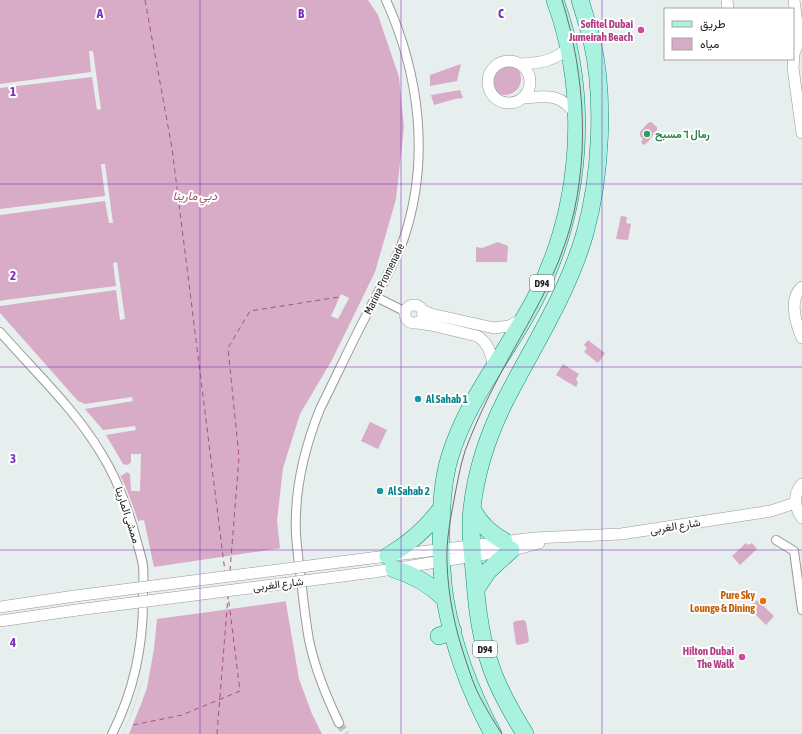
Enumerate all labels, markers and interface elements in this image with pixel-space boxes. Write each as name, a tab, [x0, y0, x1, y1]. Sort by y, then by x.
text: A	[96, 6, 104, 21]
text: B	[298, 6, 305, 21]
text: C	[498, 6, 504, 21]
legend	[664, 8, 794, 60]
text: طريق	[700, 17, 726, 32]
place label: Sofitel Dubai Jumeirah Beach	[568, 18, 633, 43]
marker: Sofitel Dubai Jumeirah Beach	[636, 25, 646, 35]
text: مياه	[700, 37, 719, 51]
text: 1	[10, 84, 16, 99]
place label: رمال ٦ مسبح	[655, 128, 710, 142]
marker: رمال ٦ مسبح	[642, 129, 652, 139]
water label: دبي مارينا	[173, 189, 217, 206]
street label: Marina Promenade	[362, 241, 406, 317]
text: 2	[10, 268, 16, 283]
road number: D94	[530, 275, 554, 291]
place label: Al Sahab 1	[425, 393, 468, 405]
marker: Al Sahab 1	[413, 394, 423, 404]
text: 3	[10, 451, 16, 466]
street label: ممشى المارينا	[112, 485, 143, 545]
place label: Al Sahab 2	[387, 485, 430, 497]
marker: Al Sahab 2	[375, 486, 385, 496]
street label: شارع الغربى	[649, 516, 702, 538]
street label: شارع الغربى	[252, 575, 305, 595]
place label: Pure Sky Lounge & Dining	[690, 589, 755, 614]
marker: Pure Sky Lounge & Dining	[758, 596, 768, 606]
text: 4	[9, 635, 16, 650]
road number: D94	[473, 641, 497, 657]
place label: Hilton Dubai The Walk	[683, 645, 734, 670]
marker: Hilton Dubai The Walk	[737, 652, 747, 662]

